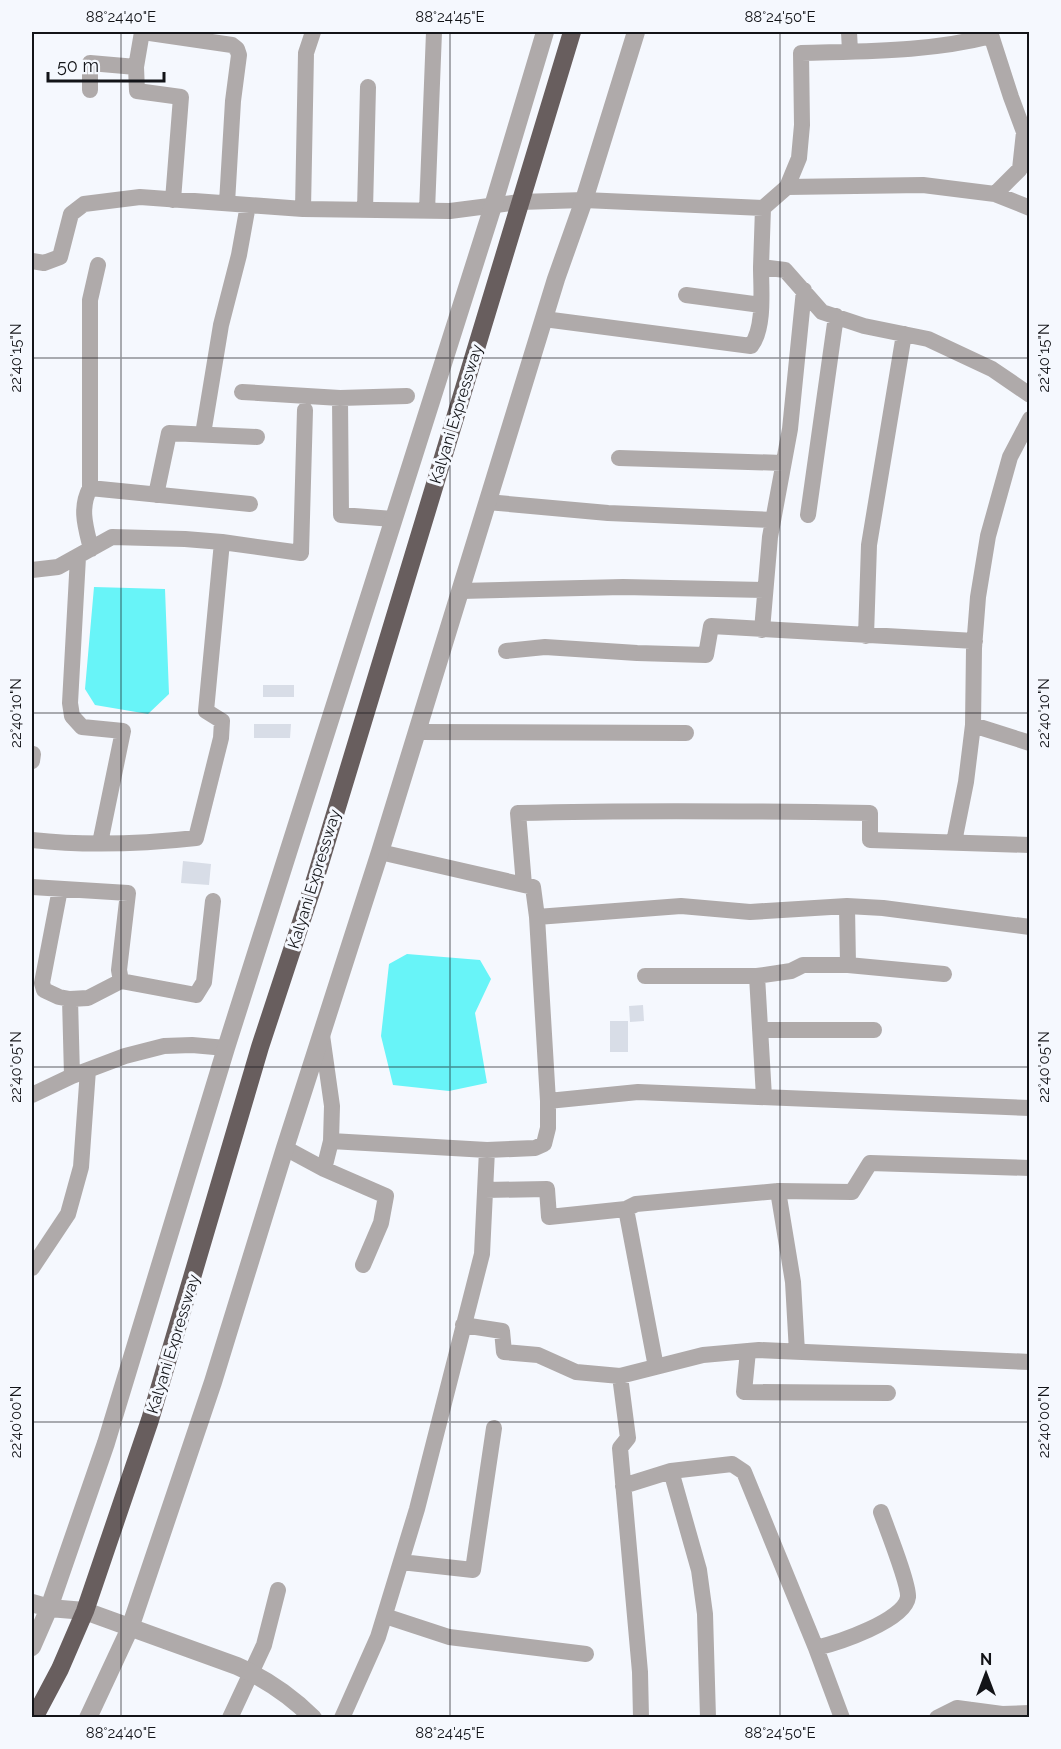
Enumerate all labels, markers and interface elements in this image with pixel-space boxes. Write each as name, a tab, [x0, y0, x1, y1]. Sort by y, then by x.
text: 88°24'40"E	[86, 8, 156, 26]
text: 88°24'45"E	[415, 8, 485, 26]
text: 88°24'50"E	[744, 8, 816, 26]
scale bar	[48, 45, 164, 83]
text: 50 m	[57, 55, 99, 76]
text: 22°40'15"N	[7, 324, 25, 392]
text: 22°40'15"N	[1035, 324, 1053, 392]
street label: Kalyani Expressway	[426, 342, 486, 486]
text: 22°40'10"N	[7, 678, 25, 748]
text: 22°40'10"N	[1035, 678, 1053, 748]
street label: Kalyani Expressway	[284, 807, 344, 951]
text: 22°40'05"N	[7, 1031, 25, 1103]
text: 22°40'05"N	[1035, 1031, 1053, 1103]
street label: Kalyani Expressway	[143, 1272, 203, 1416]
text: 22°40'00"N	[7, 1386, 25, 1458]
text: 22°40'00"N	[1035, 1386, 1053, 1458]
north arrow	[956, 1644, 1016, 1704]
text: N	[980, 1650, 992, 1669]
text: 88°24'40"E	[86, 1724, 156, 1742]
text: 88°24'45"E	[415, 1724, 485, 1742]
text: 88°24'50"E	[744, 1724, 816, 1742]

